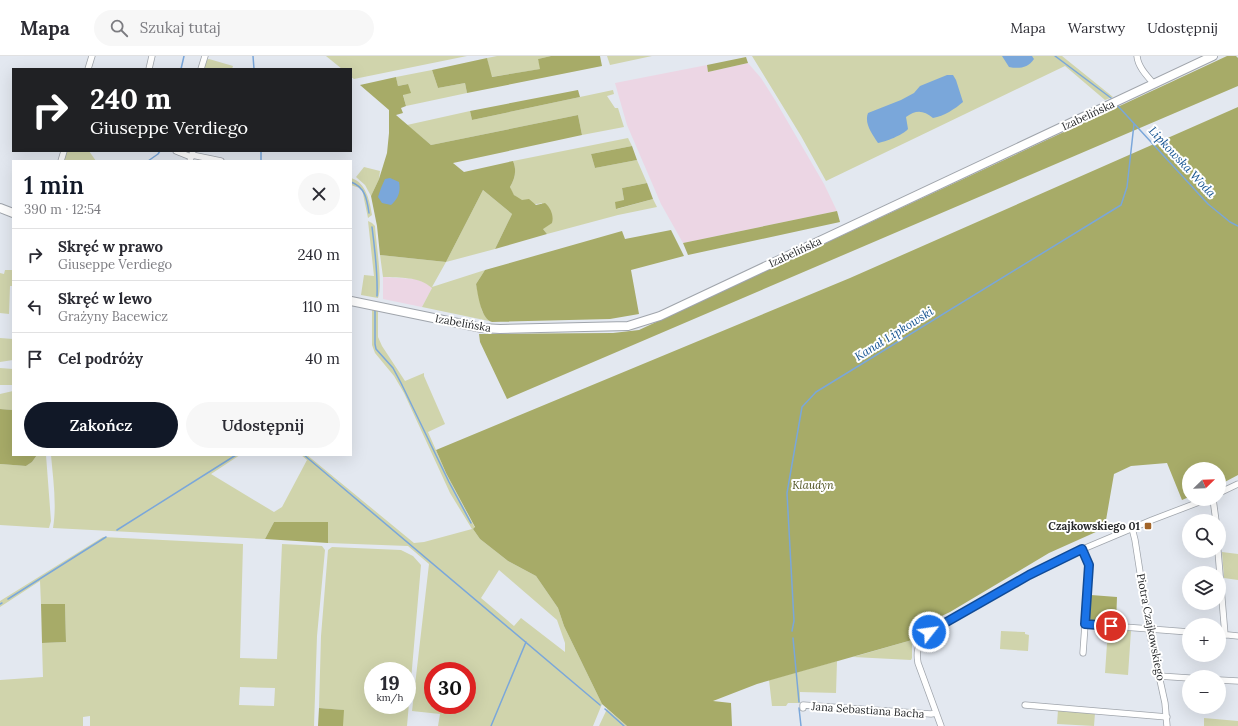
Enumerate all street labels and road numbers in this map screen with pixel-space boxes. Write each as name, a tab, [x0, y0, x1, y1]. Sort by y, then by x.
street label: Izabelińska	[1059, 97, 1117, 133]
street label: Izabelińska	[766, 234, 824, 270]
street label: Izabelińska	[434, 311, 492, 335]
street label: Piotra Czajkowskiego	[1134, 572, 1168, 682]
street label: Jana Sebastiana Bacha	[810, 699, 925, 721]

